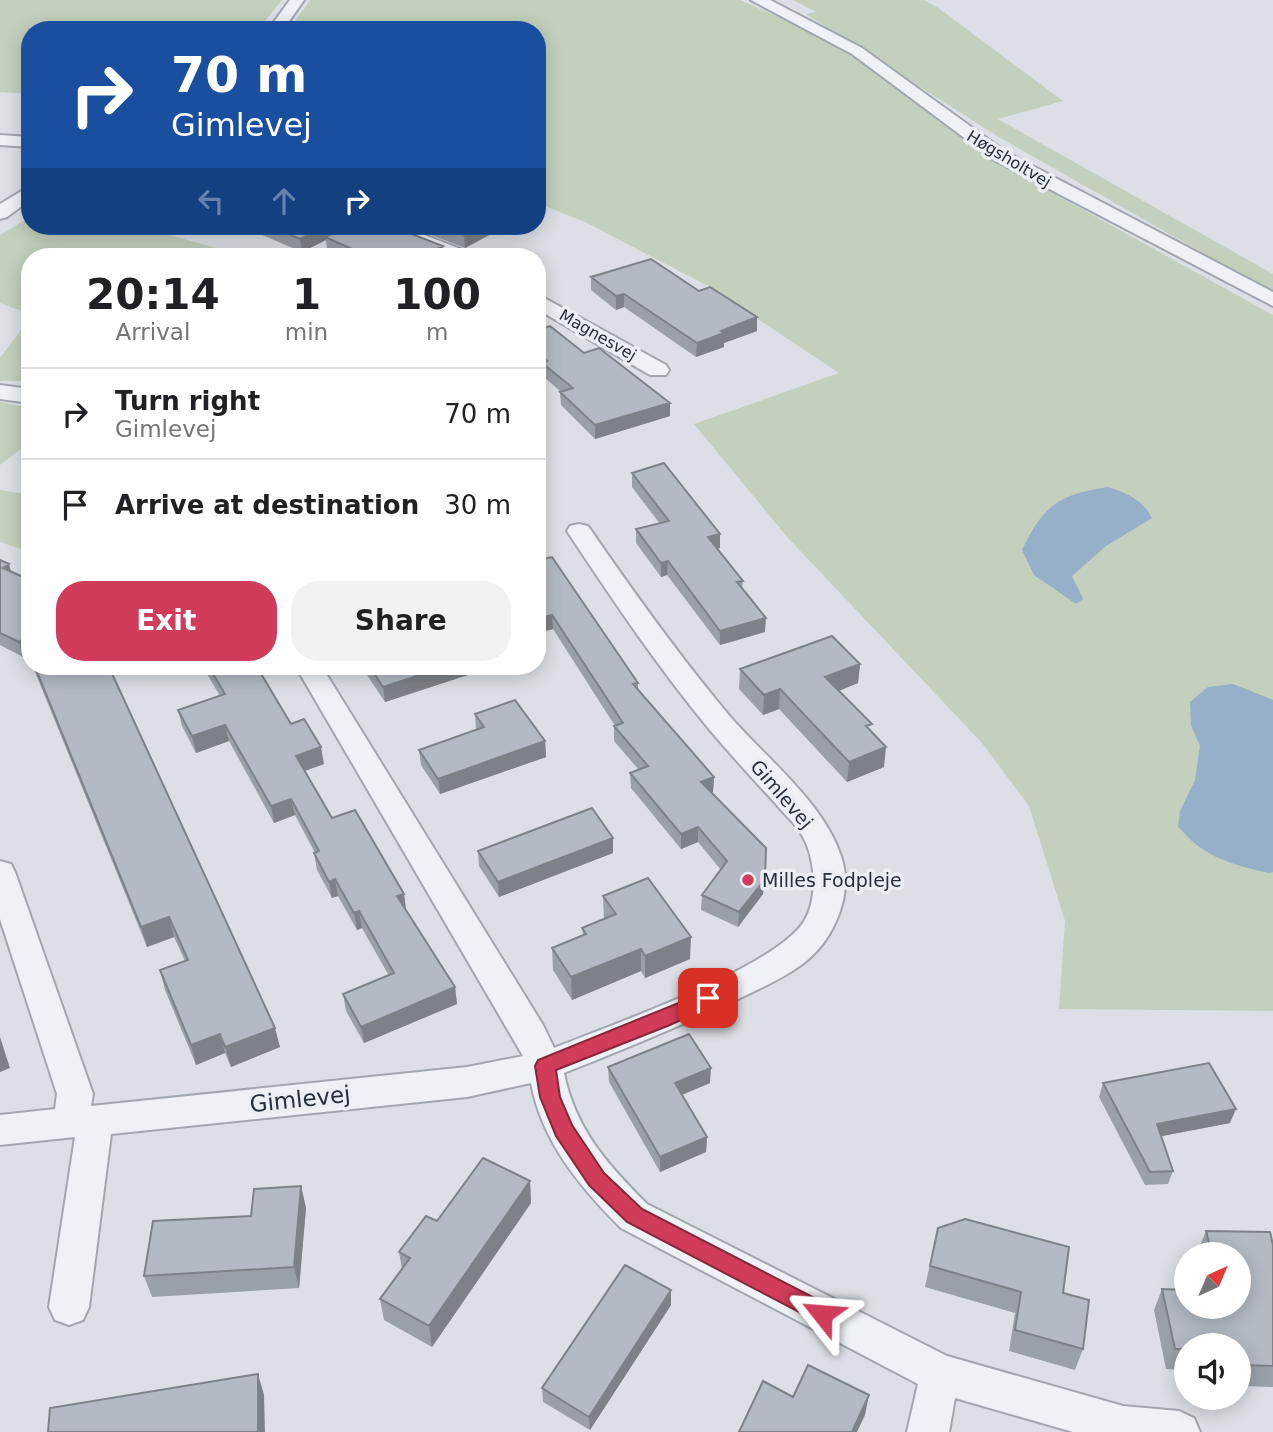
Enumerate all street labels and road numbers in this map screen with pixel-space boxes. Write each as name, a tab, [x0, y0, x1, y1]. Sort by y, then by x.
street label: Høgsholtvej	[964, 126, 1054, 192]
street label: Magnesvej	[556, 305, 640, 365]
street label: Gimlevej	[746, 755, 818, 833]
street label: Gimlevej	[248, 1081, 352, 1117]

